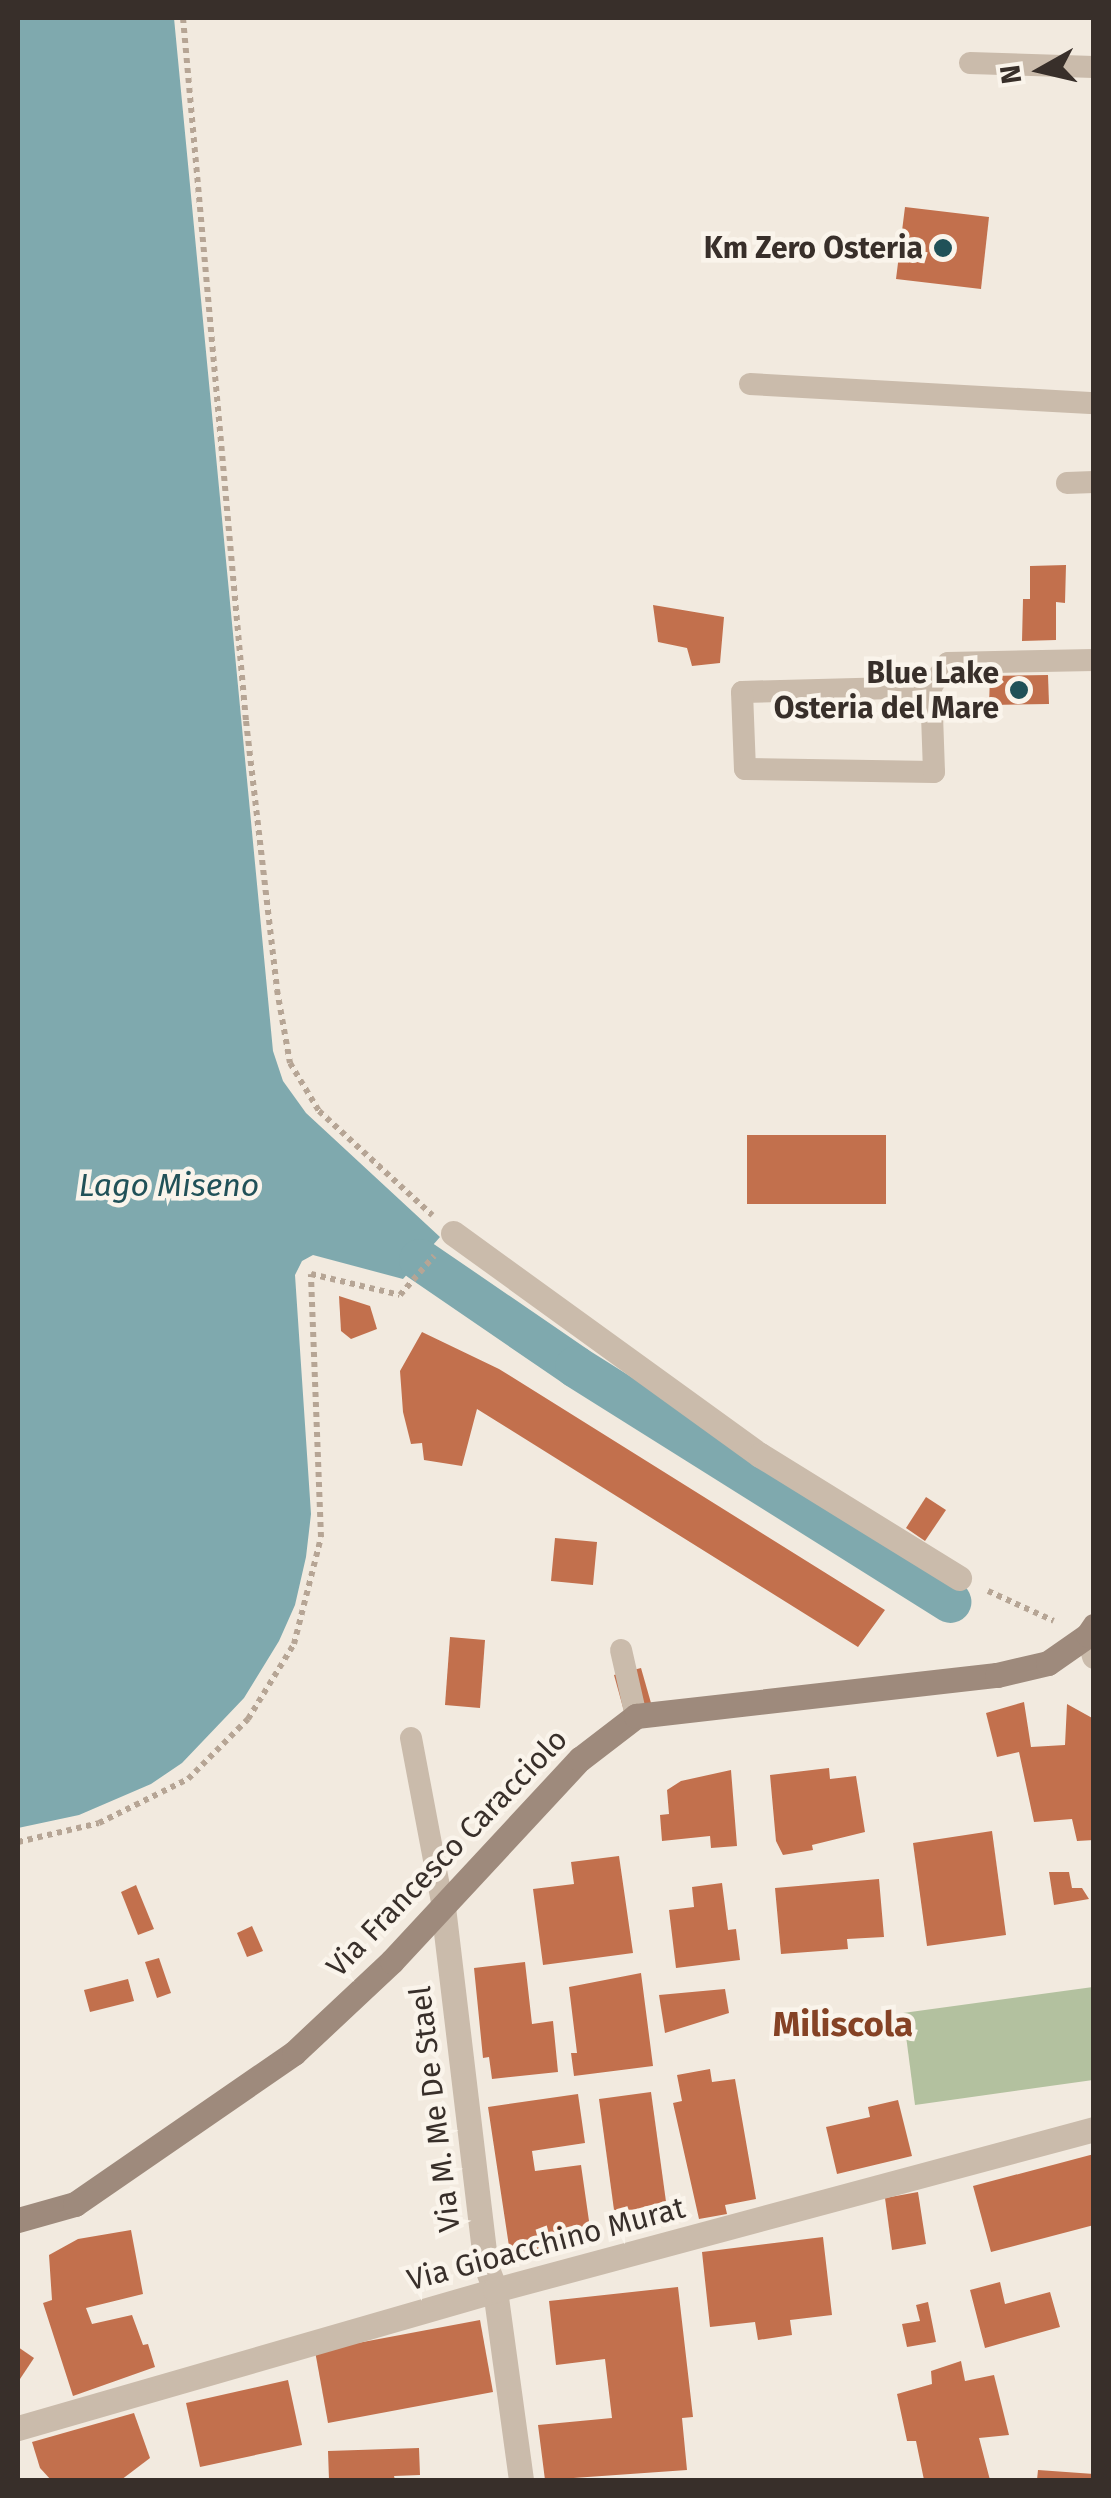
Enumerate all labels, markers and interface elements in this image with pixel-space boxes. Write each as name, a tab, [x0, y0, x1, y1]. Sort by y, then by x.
north arrow	[991, 20, 1091, 120]
text: N	[993, 63, 1028, 86]
place label: Km Zero Osteria	[704, 230, 923, 266]
marker: Km Zero Osteria	[932, 237, 954, 259]
place label: Blue Lake Osteria del Mare	[774, 655, 999, 726]
marker: Blue Lake Osteria del Mare	[1008, 679, 1030, 701]
water label: Lago Miseno	[79, 1166, 259, 1204]
street label: Via Francesco Caracciolo	[319, 1722, 575, 1984]
street label: Via M. Me De Stael	[402, 1984, 468, 2234]
district label: Miliscola	[773, 2003, 913, 2045]
street label: Via Gioacchino Murat	[403, 2190, 689, 2298]

